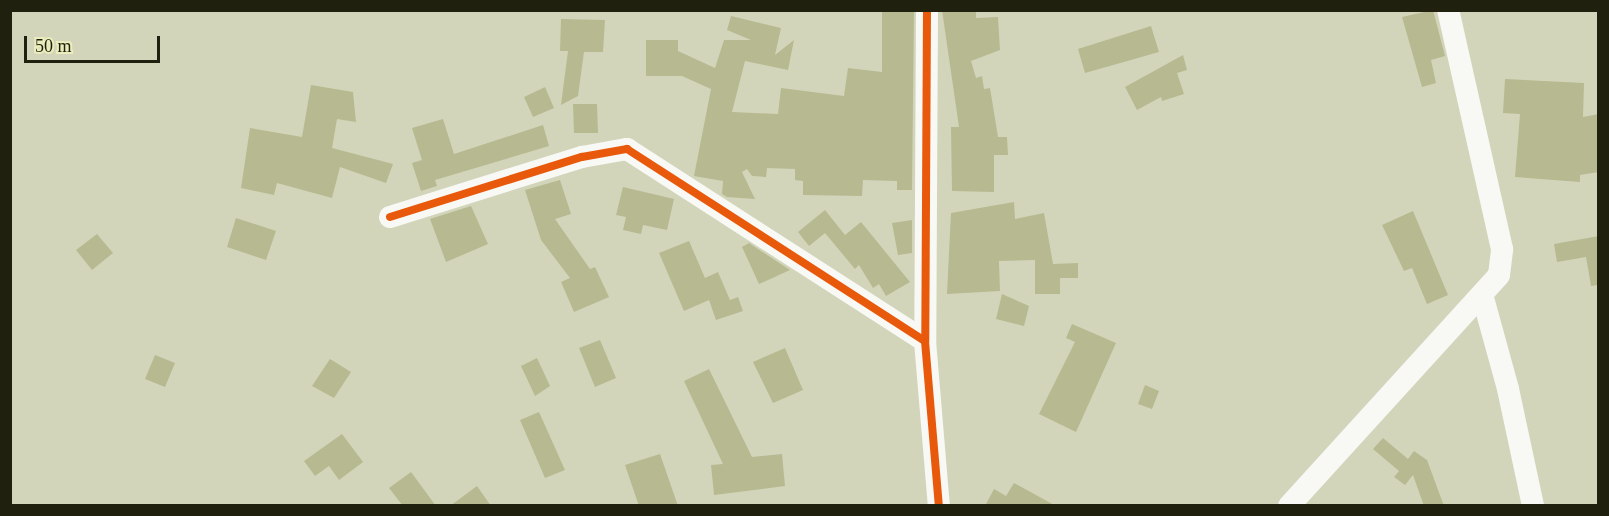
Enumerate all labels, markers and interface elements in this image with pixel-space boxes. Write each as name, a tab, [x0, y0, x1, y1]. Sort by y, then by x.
scale bar	[27, 24, 164, 62]
text: 50 m	[35, 36, 72, 56]

